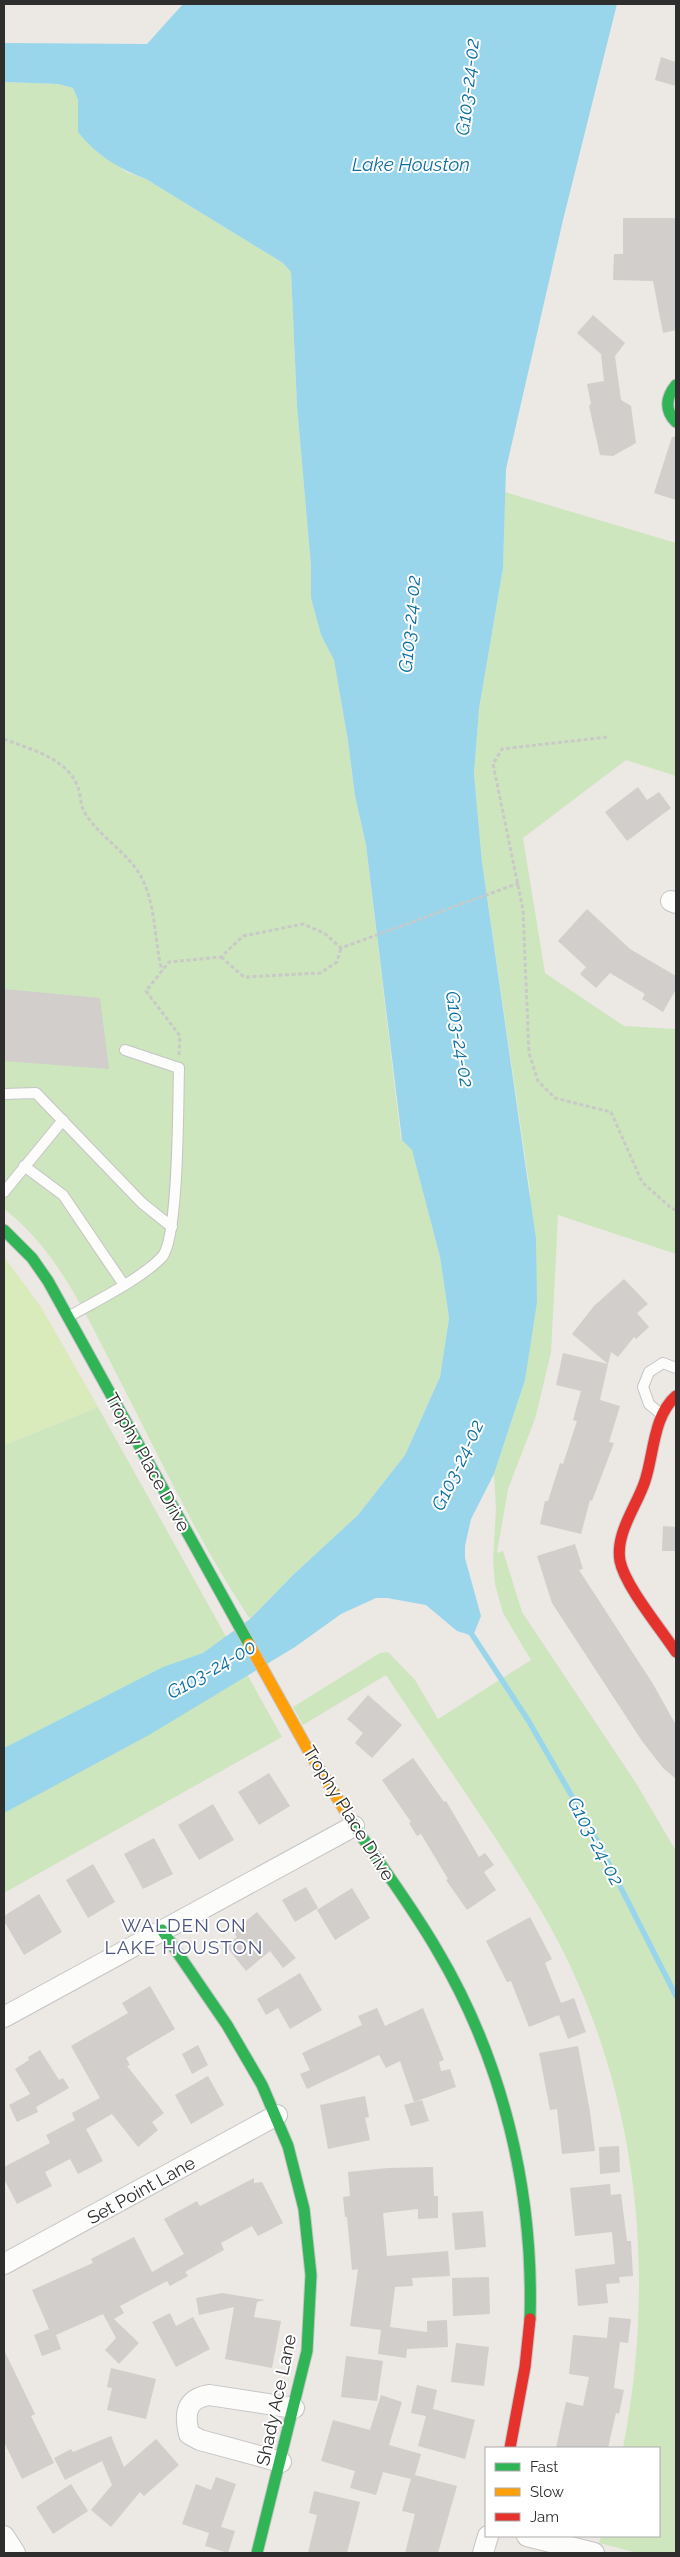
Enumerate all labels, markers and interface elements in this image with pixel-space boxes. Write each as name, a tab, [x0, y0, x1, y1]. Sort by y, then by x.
water label: G103-24-02	[451, 37, 483, 137]
water label: Lake Houston	[352, 153, 470, 175]
water label: G103-24-02	[394, 574, 424, 674]
water label: G103-24-02	[442, 989, 479, 1089]
street label: Trophy Place Drive	[101, 1389, 195, 1535]
water label: G103-24-02	[426, 1416, 488, 1514]
water label: G103-24-00	[163, 1635, 259, 1703]
street label: Trophy Place Drive	[299, 1742, 399, 1885]
water label: G103-24-02	[563, 1793, 629, 1890]
district label: WALDEN ON LAKE HOUSTON	[105, 1914, 263, 1958]
street label: Set Point Lane	[83, 2152, 199, 2228]
street label: Shady Ace Lane	[252, 2332, 300, 2468]
legend	[485, 2447, 660, 2537]
text: Fast	[530, 2458, 558, 2476]
text: Slow	[530, 2483, 564, 2501]
text: Jam	[530, 2508, 559, 2526]

